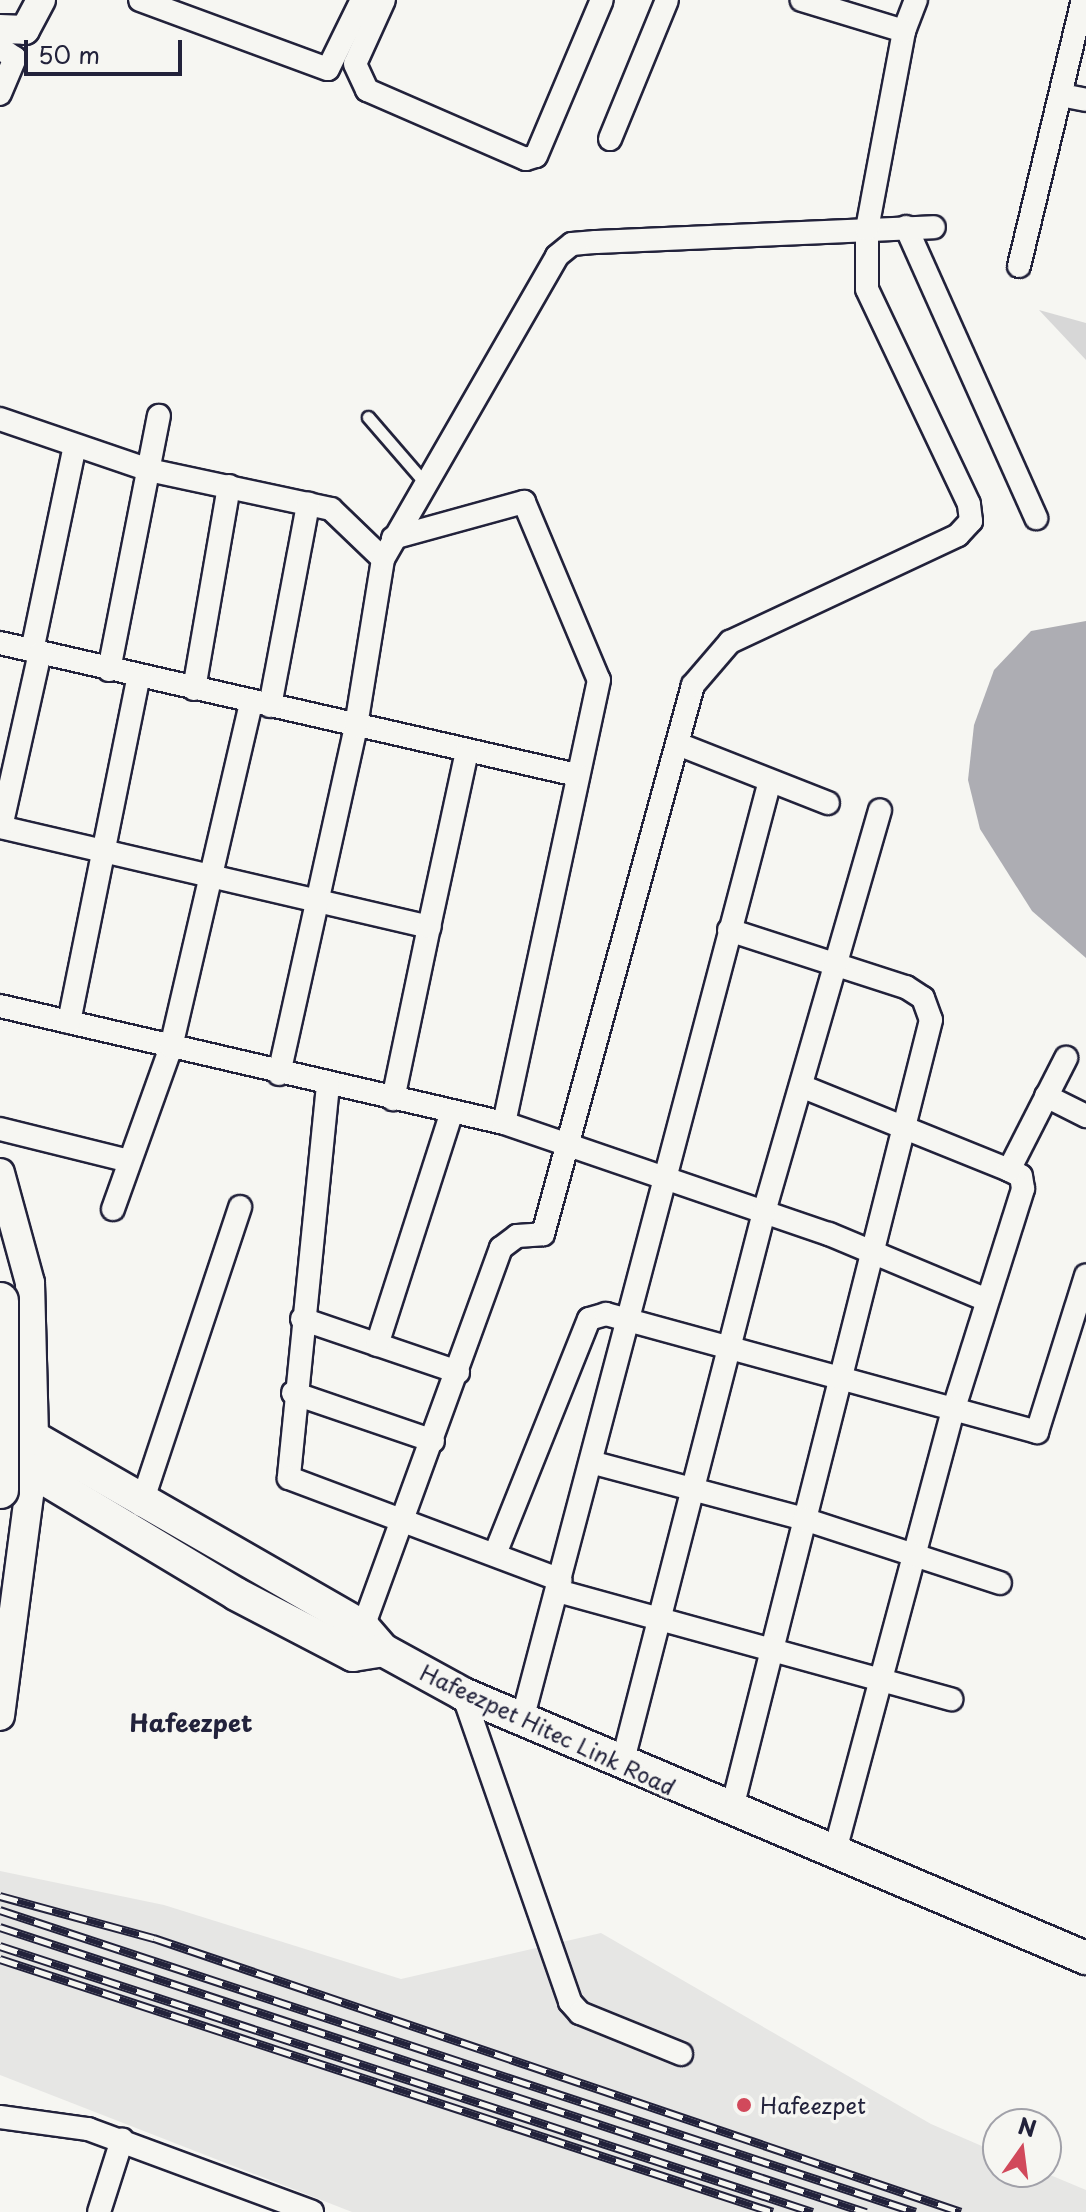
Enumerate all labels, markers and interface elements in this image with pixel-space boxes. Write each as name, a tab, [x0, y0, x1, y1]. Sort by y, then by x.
scale bar	[28, 24, 186, 74]
text: 50 m	[38, 36, 100, 72]
street label: Hafeezpet Hitec Link Road	[415, 1658, 681, 1800]
district label: Hafeezpet	[129, 1709, 253, 1737]
place label: Hafeezpet	[760, 2092, 866, 2118]
marker: Hafeezpet	[735, 2096, 753, 2114]
north arrow	[982, 2108, 1062, 2188]
text: N	[1015, 2108, 1040, 2144]

